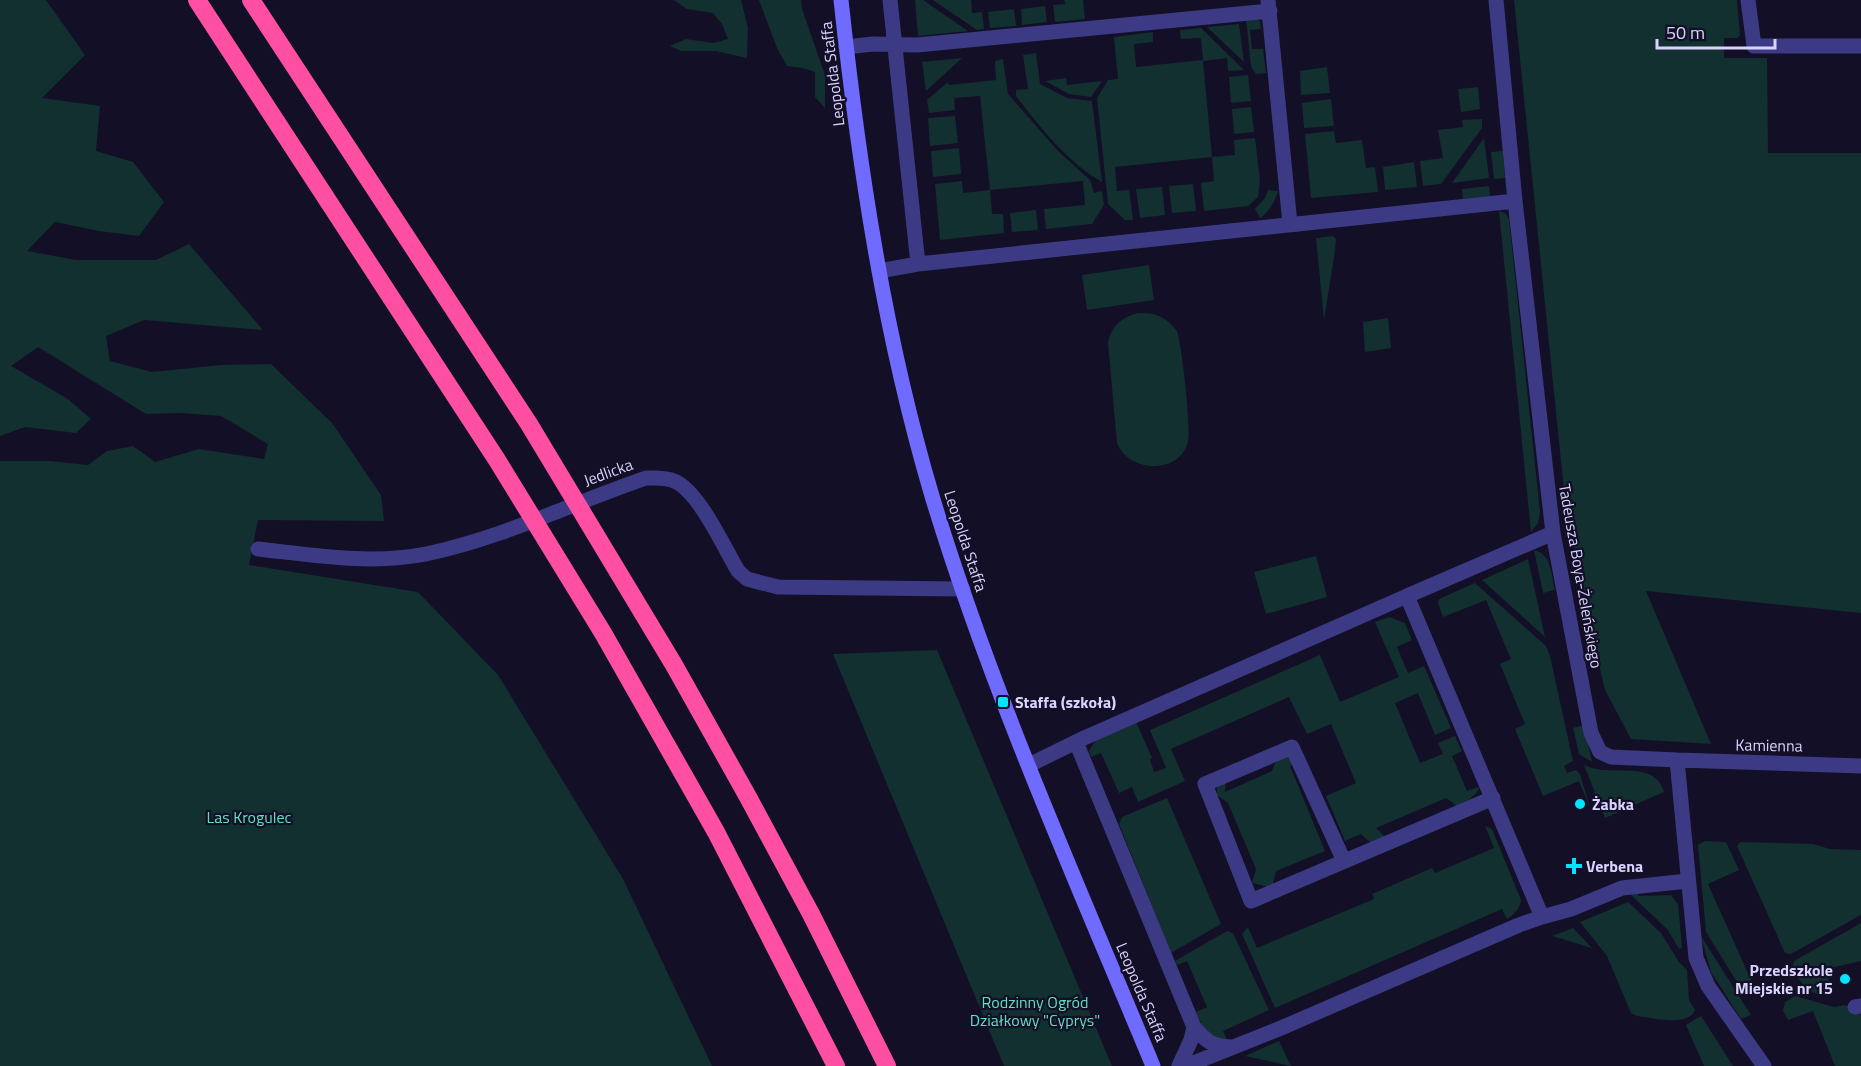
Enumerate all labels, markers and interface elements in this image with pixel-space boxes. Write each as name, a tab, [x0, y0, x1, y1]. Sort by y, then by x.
scale bar	[1657, 12, 1776, 50]
text: 50 m	[1666, 19, 1705, 46]
street label: Leopolda Staffa	[814, 20, 850, 128]
street label: Jedlicka	[580, 452, 636, 492]
street label: Tadeusza Boya-Żeleńskiego	[1553, 482, 1609, 670]
street label: Leopolda Staffa	[938, 487, 994, 595]
place label: Staffa (szkoła)	[1015, 690, 1116, 714]
marker: Staffa (szkoła)	[996, 695, 1010, 709]
street label: Kamienna	[1735, 732, 1803, 758]
place label: Żabka	[1592, 792, 1634, 816]
marker: Żabka	[1573, 797, 1587, 811]
park label: Las Krogulec	[207, 805, 292, 829]
place label: Verbena	[1586, 854, 1643, 878]
marker: Verbena	[1567, 859, 1581, 873]
street label: Leopolda Staffa	[1110, 939, 1174, 1045]
place label: Przedszkole Miejskie nr 15	[1735, 958, 1833, 1000]
marker: Przedszkole Miejskie nr 15	[1838, 972, 1852, 986]
park label: Rodzinny Ogród Działkowy "Cyprys"	[970, 990, 1100, 1032]

